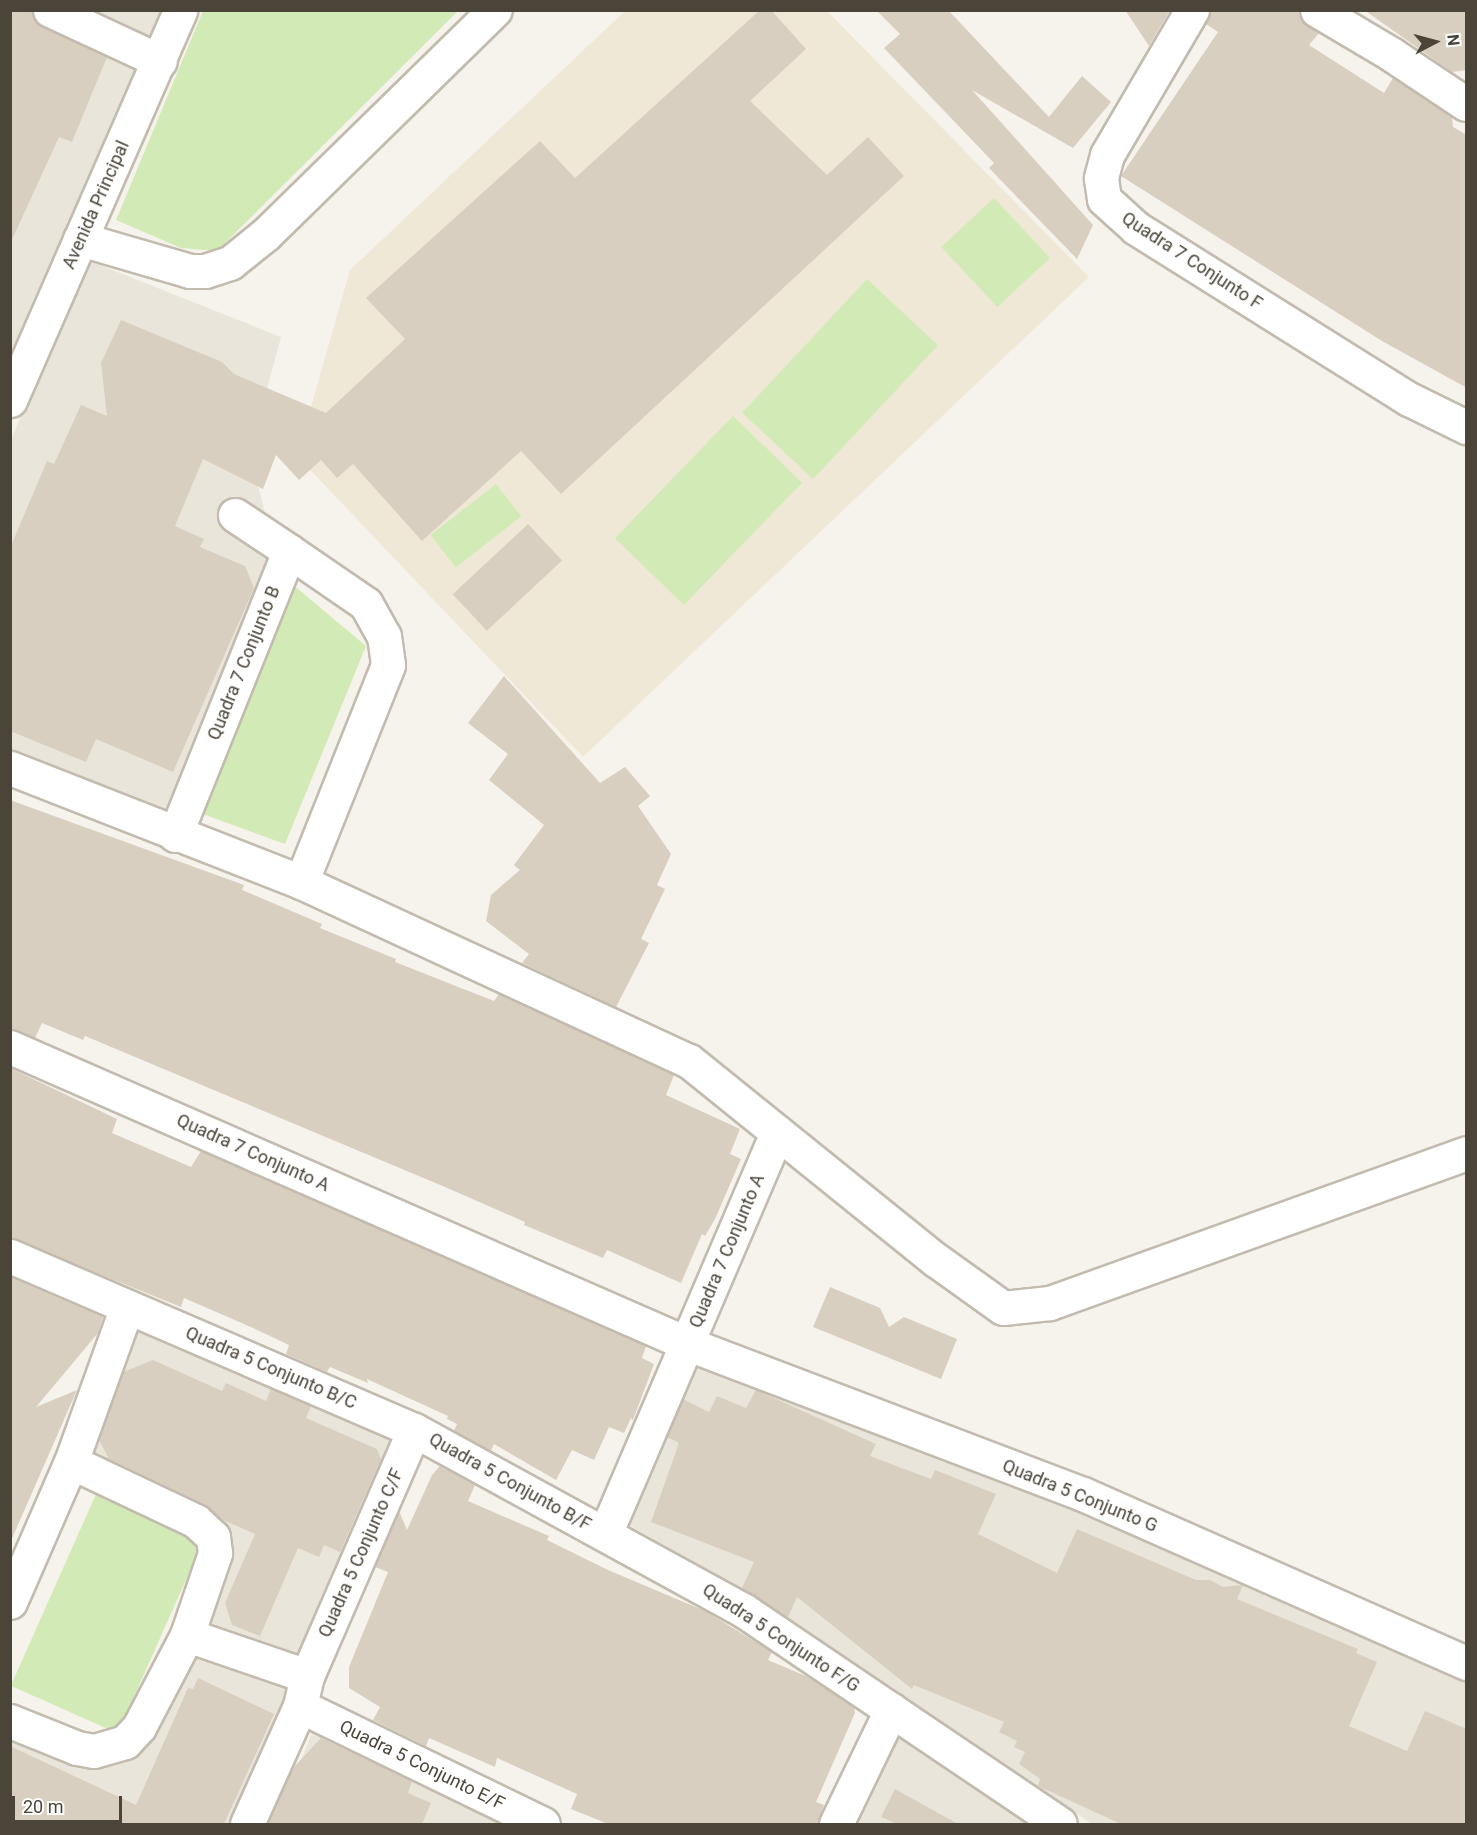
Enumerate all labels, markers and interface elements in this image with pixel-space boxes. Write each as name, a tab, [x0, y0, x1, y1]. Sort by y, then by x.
north arrow	[1405, 12, 1465, 72]
text: N	[1443, 33, 1463, 47]
street label: Avenida Principal	[58, 138, 134, 272]
street label: Quadra 7 Conjunto F	[1118, 207, 1266, 315]
street label: Quadra 7 Conjunto B	[203, 583, 285, 743]
street label: Quadra 7 Conjunto A	[173, 1110, 333, 1196]
street label: Quadra 7 Conjunto A	[685, 1171, 769, 1331]
street label: Quadra 5 Conjunto B/C	[182, 1322, 360, 1414]
street label: Quadra 5 Conjunto B/F	[425, 1428, 595, 1536]
street label: Quadra 5 Conjunto G	[999, 1455, 1161, 1537]
street label: Quadra 5 Conjunto C/F	[314, 1465, 408, 1641]
street label: Quadra 5 Conjunto F/G	[698, 1579, 864, 1697]
street label: Quadra 5 Conjunto E/F	[336, 1716, 508, 1814]
scale bar	[15, 1784, 124, 1822]
text: 20 m	[23, 1796, 63, 1817]

